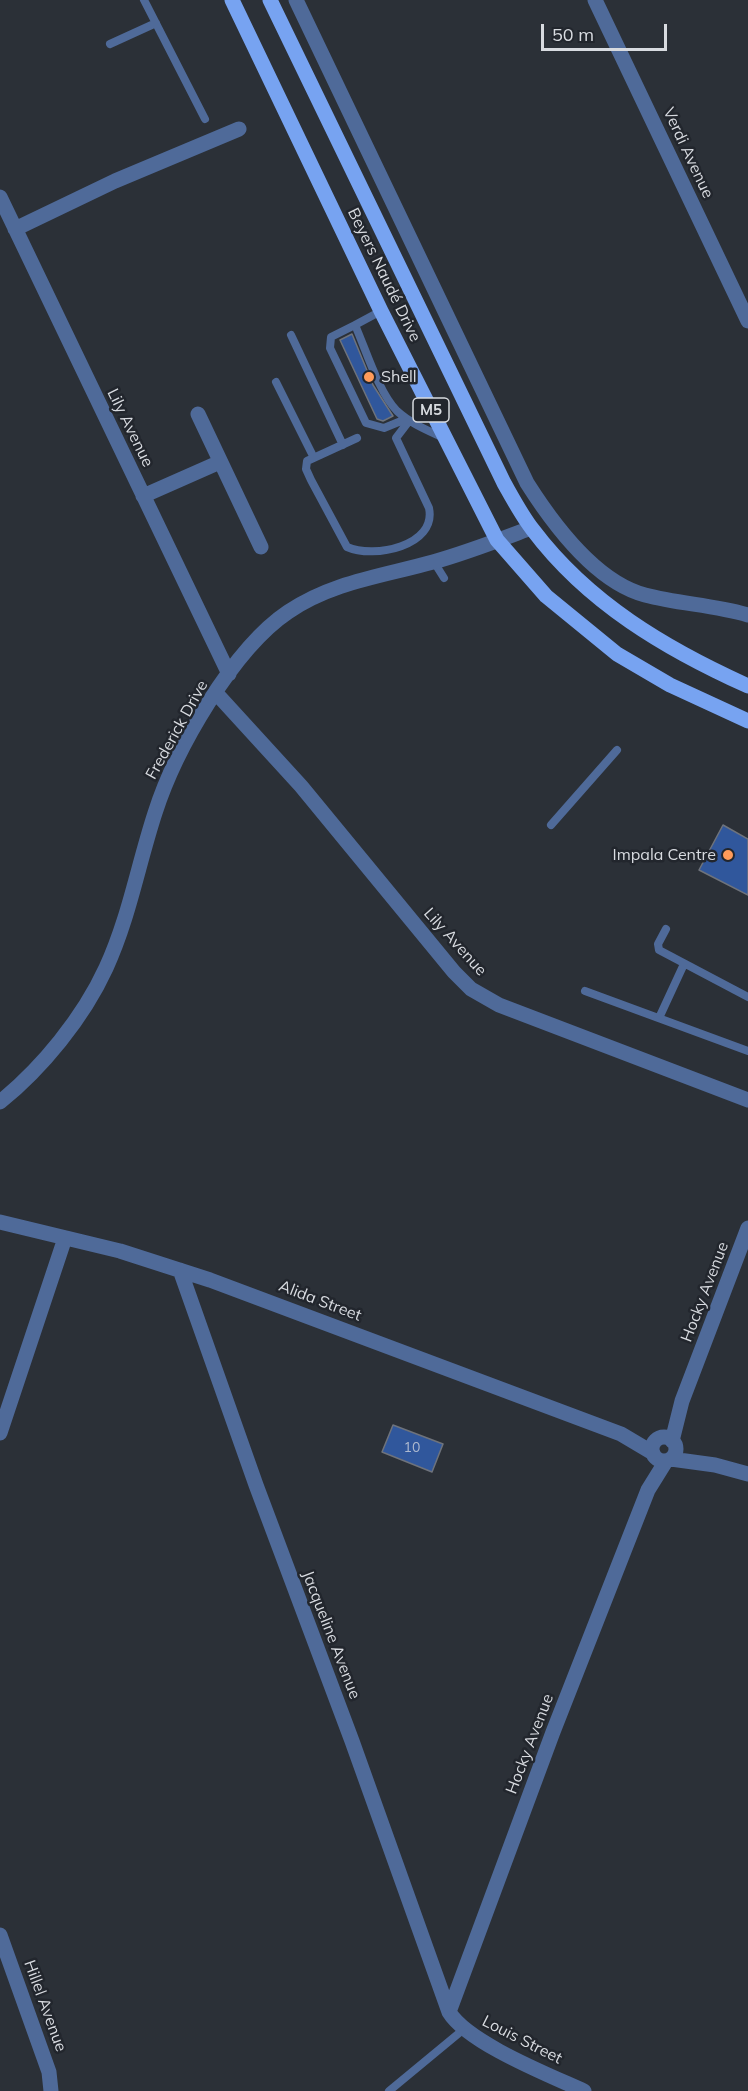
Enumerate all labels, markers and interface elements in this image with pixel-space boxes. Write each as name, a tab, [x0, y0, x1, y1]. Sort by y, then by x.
scale bar	[544, 12, 670, 50]
text: 50 m	[552, 23, 594, 46]
street label: Verdi Avenue	[659, 105, 717, 201]
street label: Beyers Naudé Drive	[343, 205, 425, 345]
place label: Shell	[381, 367, 417, 387]
marker: Shell	[362, 370, 376, 384]
street label: Lily Avenue	[103, 386, 157, 470]
road number: M5	[413, 398, 449, 422]
street label: Frederick Drive	[142, 677, 212, 783]
place label: Impala Centre	[613, 845, 716, 865]
marker: Impala Centre	[721, 848, 735, 862]
street label: Lily Avenue	[420, 904, 490, 980]
street label: Hocky Avenue	[677, 1239, 733, 1345]
street label: Alida Street	[276, 1276, 364, 1326]
house number: 10	[404, 1440, 420, 1456]
street label: Jacqueline Avenue	[298, 1568, 364, 1702]
street label: Hocky Avenue	[502, 1691, 558, 1797]
street label: Hillel Avenue	[20, 1958, 70, 2054]
street label: Louis Street	[479, 2012, 565, 2068]

